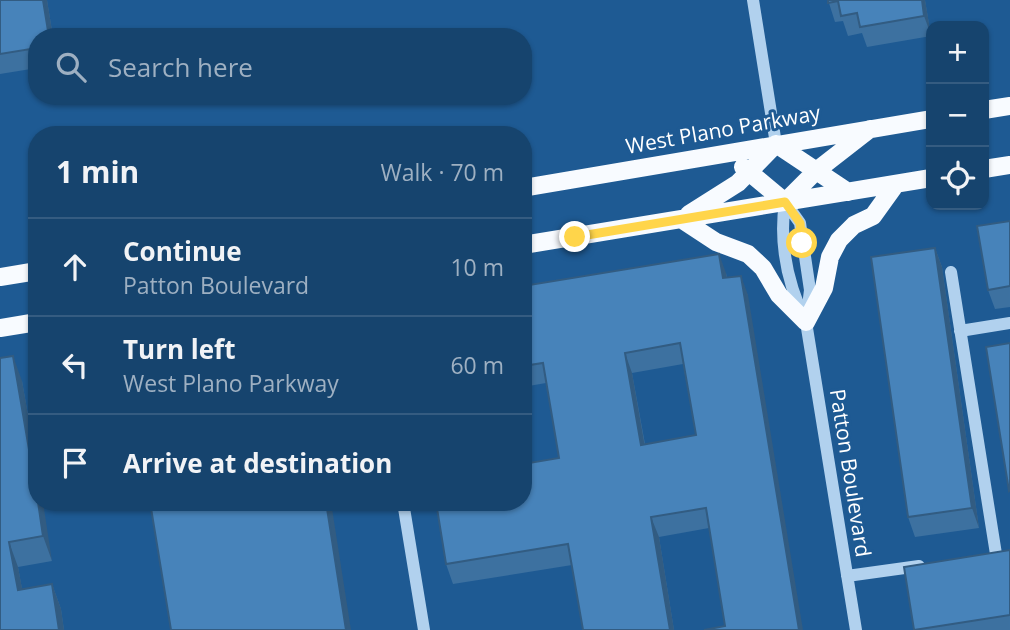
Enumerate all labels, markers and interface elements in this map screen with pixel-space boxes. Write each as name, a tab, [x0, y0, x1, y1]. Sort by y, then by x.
map controls	[926, 21, 989, 210]
button: +	[926, 21, 989, 84]
search box	[28, 28, 532, 105]
icon: search	[52, 48, 90, 86]
text: Search here	[108, 49, 253, 85]
button: −	[926, 84, 989, 147]
street label: West Plano Parkway	[623, 98, 823, 160]
button: locate	[926, 147, 989, 210]
text: 1 min	[56, 151, 139, 192]
text: Walk · 70 m	[381, 156, 504, 188]
route end	[559, 221, 590, 252]
route start	[786, 227, 817, 258]
text: Continue	[123, 233, 242, 269]
icon: ahead	[56, 248, 94, 286]
text: 10 m	[450, 251, 504, 283]
text: Patton Boulevard	[123, 269, 309, 301]
text: Turn left	[123, 331, 235, 367]
icon: left	[56, 346, 94, 384]
text: 60 m	[450, 349, 504, 381]
text: West Plano Parkway	[123, 367, 339, 399]
street label: Patton Boulevard	[824, 387, 878, 559]
icon: arrive	[56, 444, 94, 482]
text: Arrive at destination	[123, 445, 392, 481]

